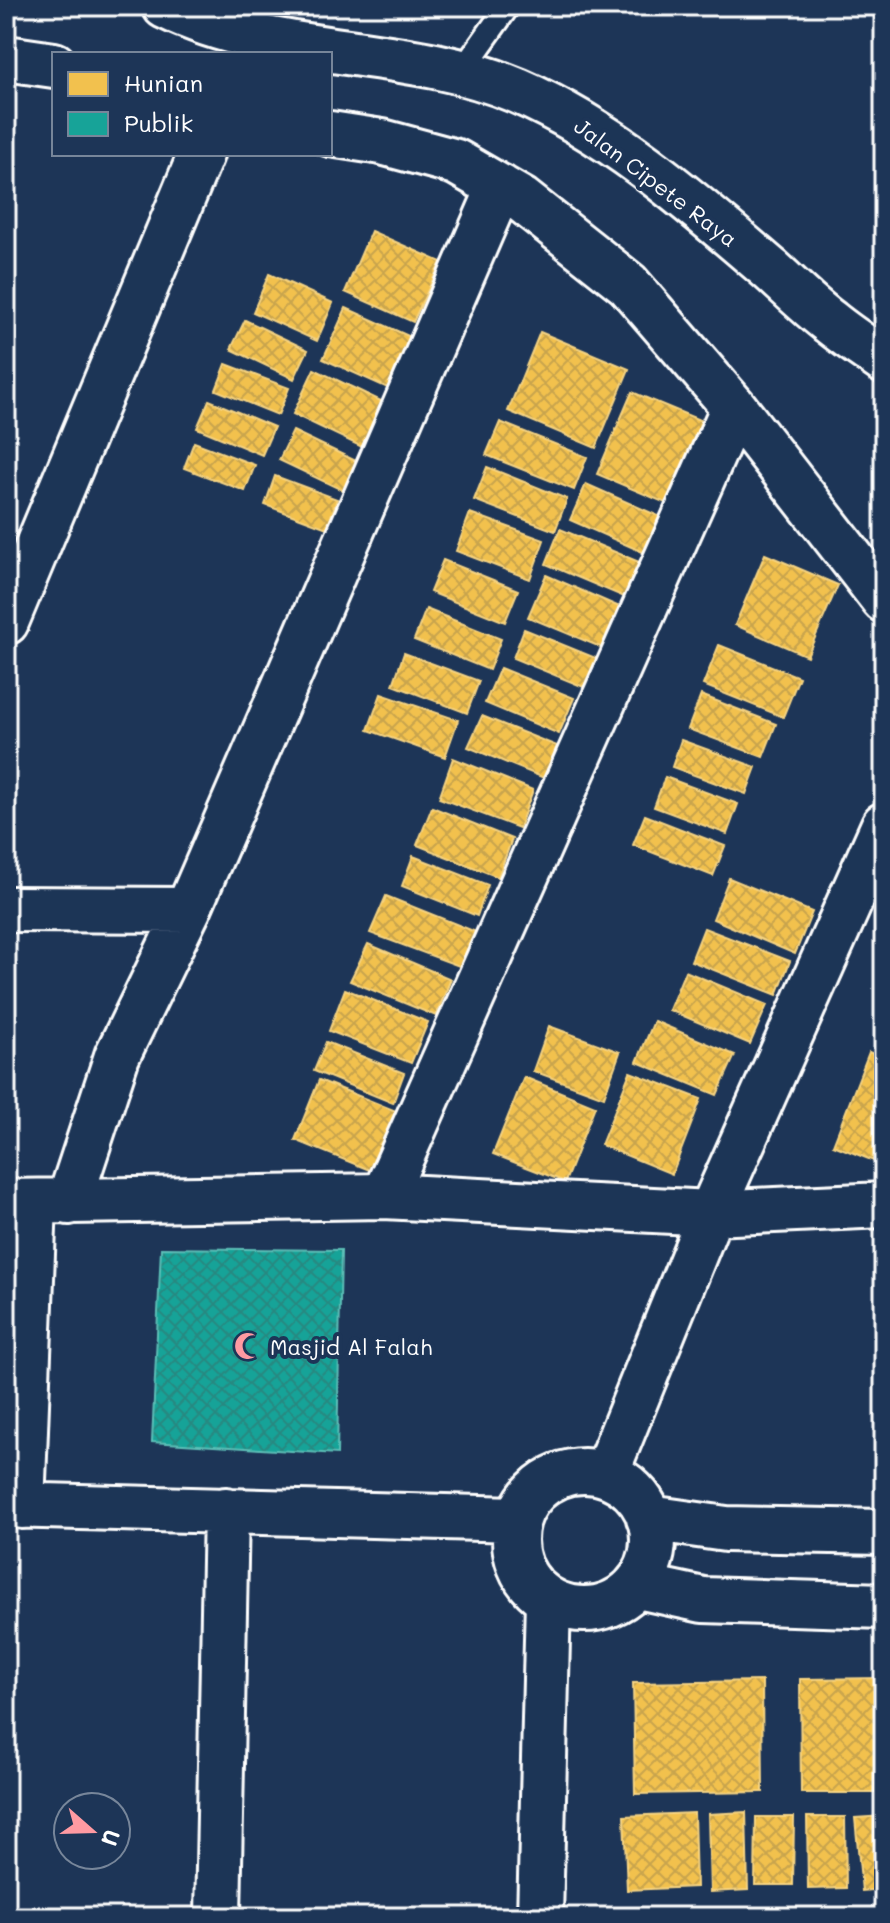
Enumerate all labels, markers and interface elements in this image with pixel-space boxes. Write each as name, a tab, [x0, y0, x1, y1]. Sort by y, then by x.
legend	[52, 52, 332, 156]
text: Hunian	[124, 67, 203, 98]
text: Publik	[124, 107, 193, 138]
street label: Jalan Cipete Raya	[569, 111, 743, 253]
mosque icon: Masjid Al Falah	[233, 1331, 263, 1361]
place label: Masjid Al Falah	[270, 1332, 432, 1361]
north arrow	[52, 1791, 132, 1871]
text: U	[95, 1826, 128, 1850]

